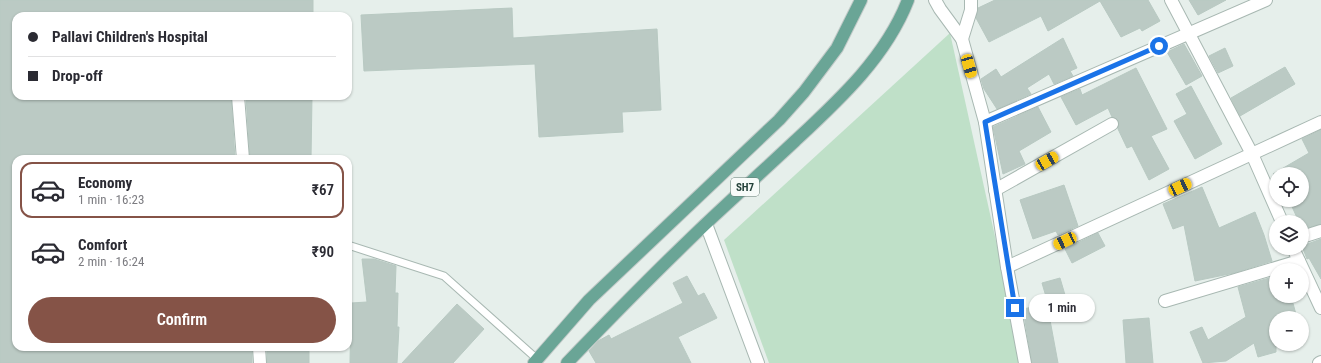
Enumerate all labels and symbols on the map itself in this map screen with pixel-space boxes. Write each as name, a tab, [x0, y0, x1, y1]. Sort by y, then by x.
route start	[1150, 37, 1168, 55]
car	[960, 53, 978, 79]
car	[1034, 150, 1060, 172]
car	[1167, 176, 1193, 198]
road number: SH7	[731, 178, 759, 196]
car	[1052, 230, 1078, 252]
callout: 1 min	[1029, 294, 1095, 322]
route end	[1006, 299, 1024, 317]

